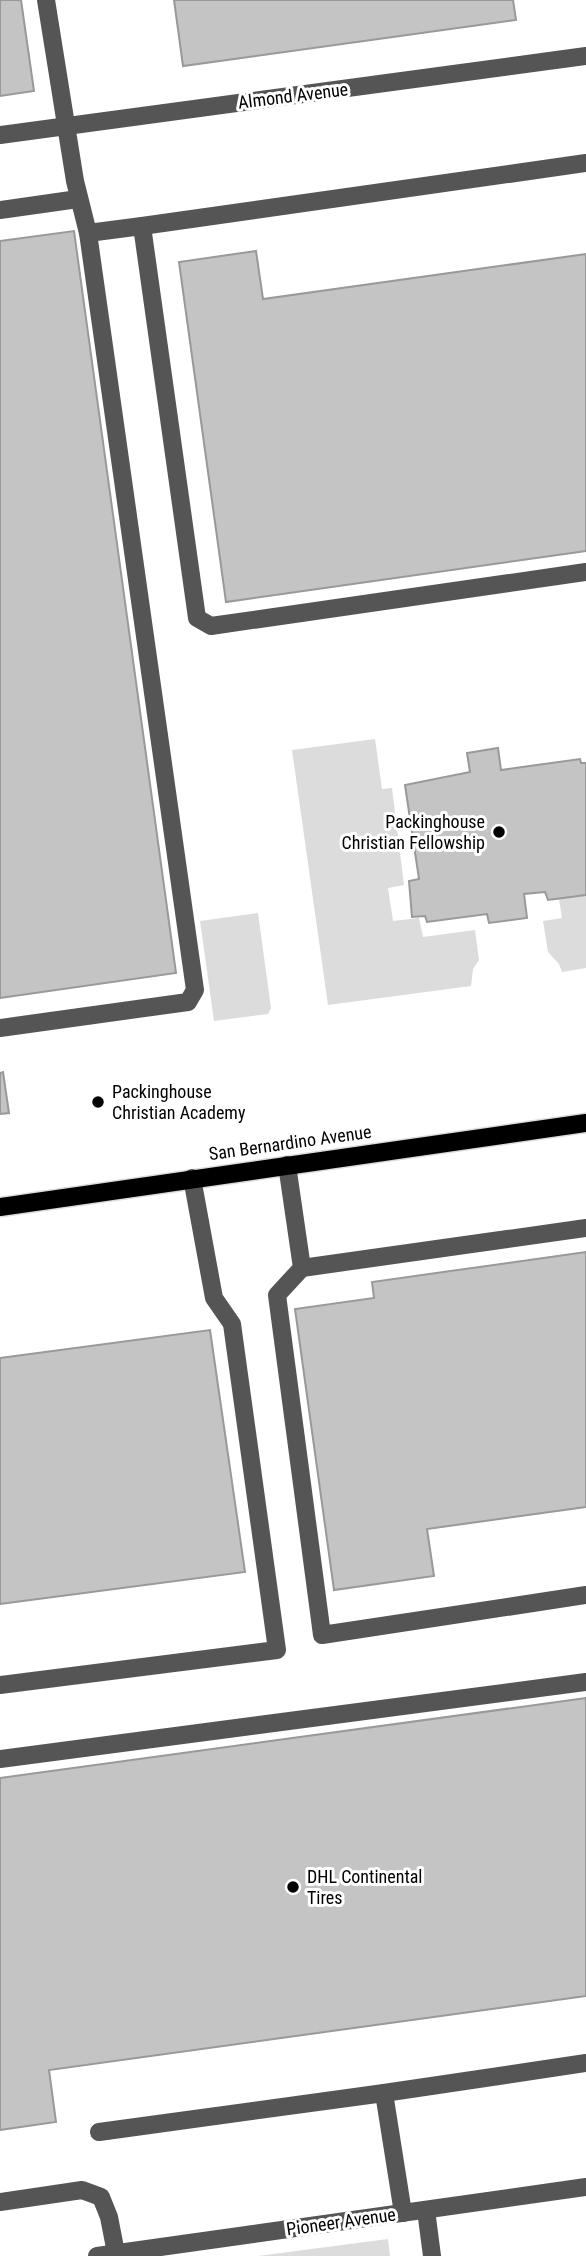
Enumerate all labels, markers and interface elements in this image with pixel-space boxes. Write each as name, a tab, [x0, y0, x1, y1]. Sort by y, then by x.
street label: Almond Avenue	[237, 78, 349, 113]
place label: Packinghouse Christian Fellowship	[342, 811, 485, 853]
marker: Packinghouse Christian Fellowship	[491, 824, 507, 840]
place label: Packinghouse Christian Academy	[112, 1081, 246, 1123]
marker: Packinghouse Christian Academy	[90, 1094, 106, 1110]
street label: San Bernardino Avenue	[207, 1121, 373, 1164]
place label: DHL Continental Tires	[307, 1866, 423, 1908]
marker: DHL Continental Tires	[285, 1879, 301, 1895]
street label: Pioneer Avenue	[285, 2203, 397, 2240]

